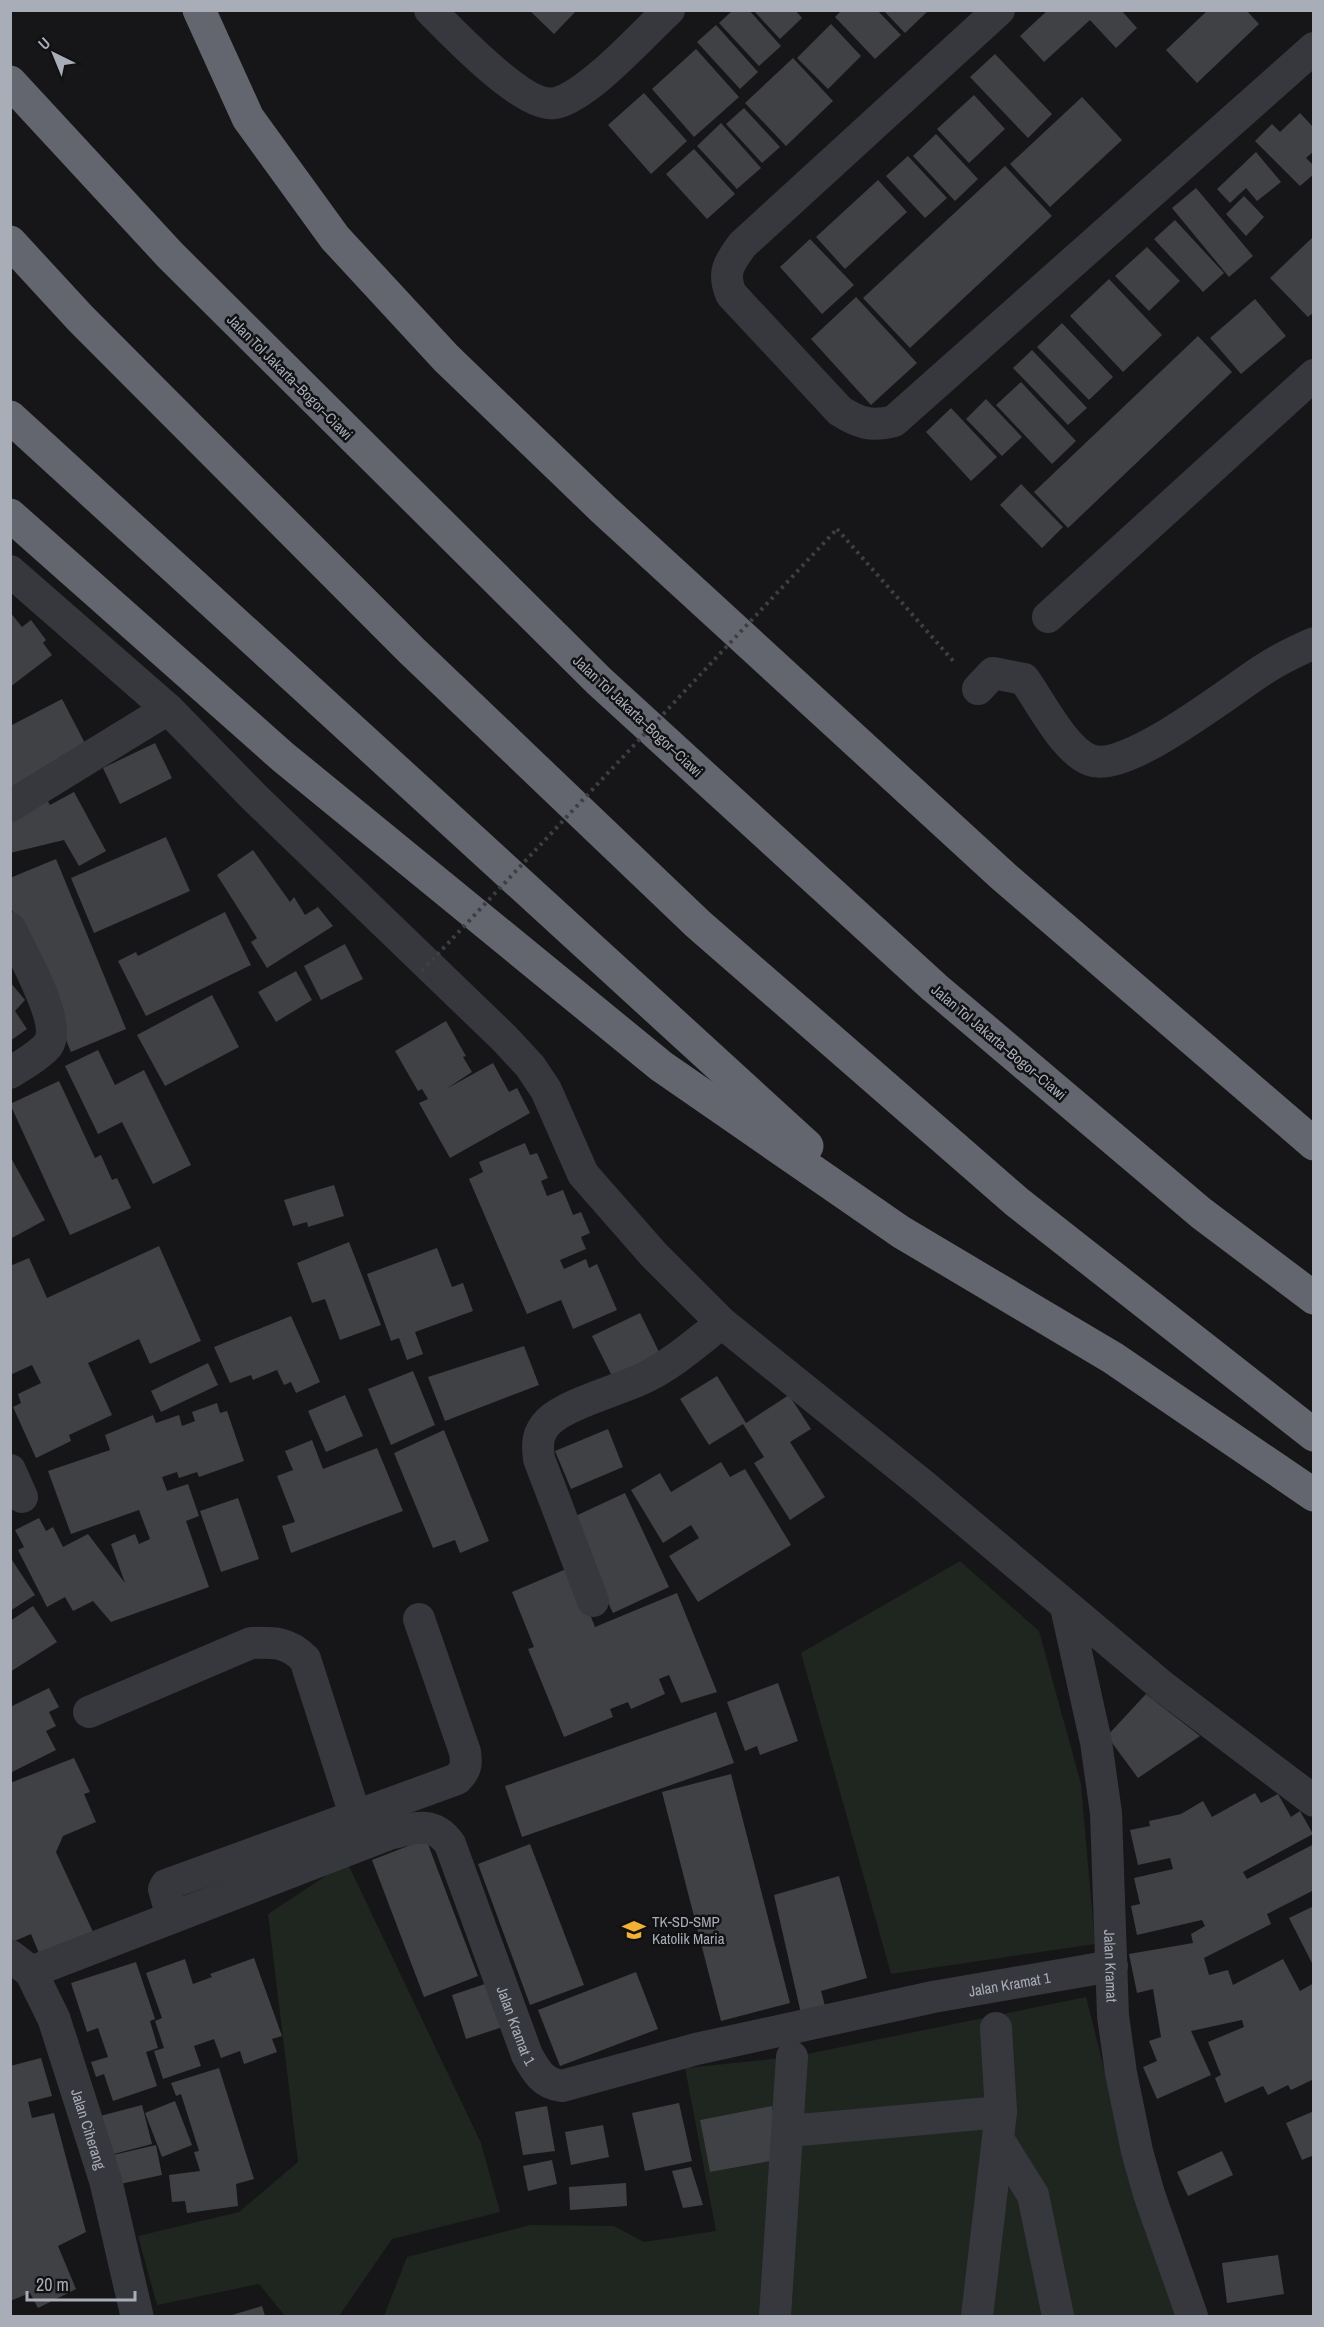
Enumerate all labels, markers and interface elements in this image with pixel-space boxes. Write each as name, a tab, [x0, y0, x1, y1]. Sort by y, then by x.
north arrow	[24, 24, 84, 84]
text: U	[33, 32, 55, 54]
street label: Jalan Tol Jakarta–Bogor–Ciawi	[222, 309, 358, 445]
street label: Jalan Tol Jakarta–Bogor–Ciawi	[569, 650, 707, 782]
street label: Jalan Tol Jakarta–Bogor–Ciawi	[927, 979, 1071, 1105]
place label: TK-SD-SMP Katolik Maria	[652, 1911, 725, 1949]
school or university icon: TK-SD-SMP Katolik Maria	[621, 1917, 647, 1943]
street label: Jalan Kramat	[1100, 1929, 1123, 2003]
street label: Jalan Kramat 1	[967, 1966, 1052, 2001]
street label: Jalan Kramat 1	[492, 1983, 541, 2069]
street label: Jalan Ciherang	[66, 2086, 112, 2172]
scale bar	[27, 2264, 135, 2302]
text: 20 m	[36, 2272, 69, 2297]

